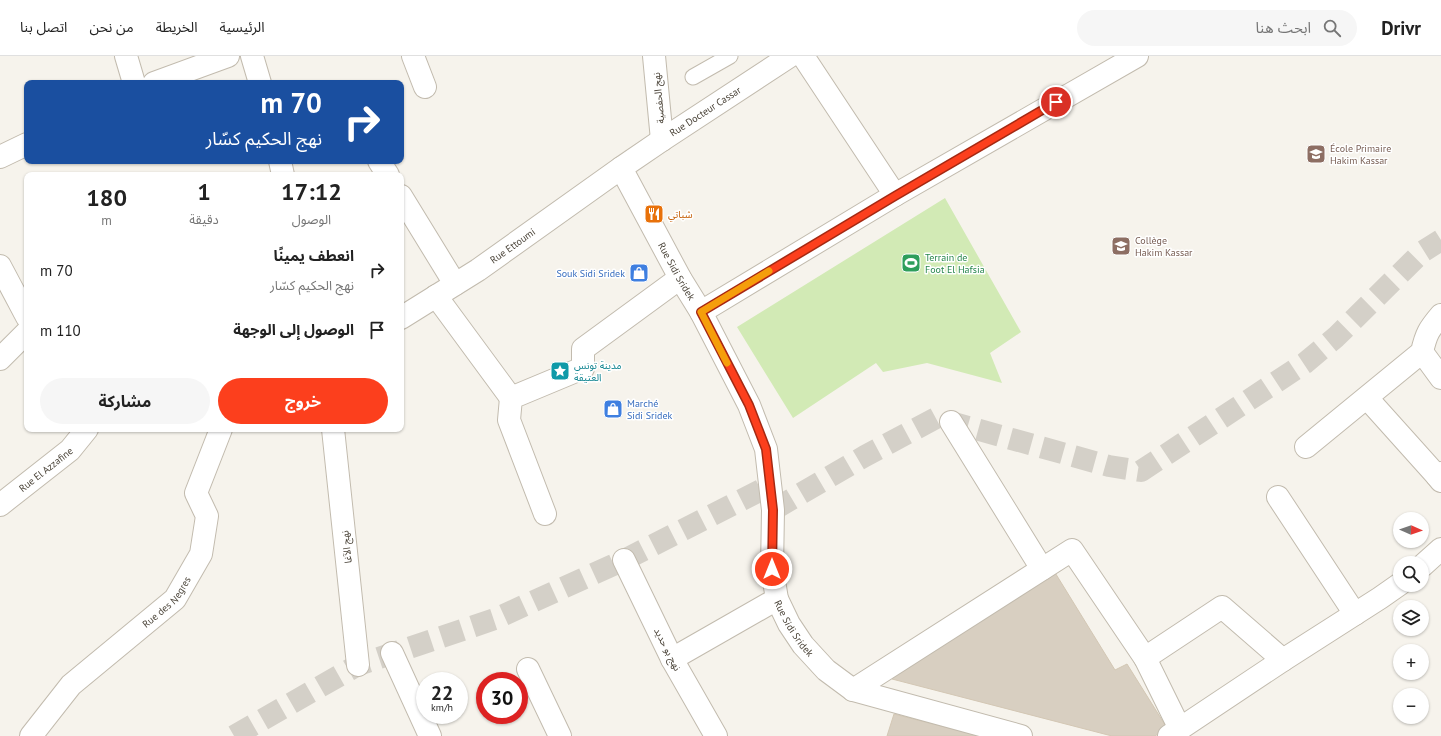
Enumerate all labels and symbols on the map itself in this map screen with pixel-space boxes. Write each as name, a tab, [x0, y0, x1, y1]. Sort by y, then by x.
street label: نهج الحفصية	[650, 71, 668, 124]
street label: Rue Docteur Cassar	[667, 83, 744, 139]
pin	[1039, 85, 1073, 119]
place label: École Primaire Hakim Kassar	[1330, 142, 1391, 167]
school or university icon: École Primaire Hakim Kassar	[1305, 143, 1327, 165]
restaurant icon: شباتي	[643, 203, 665, 225]
place label: شباتي	[668, 208, 693, 222]
street label: Rue Ettoumi	[487, 225, 538, 266]
place label: Collège Hakim Kassar	[1135, 234, 1193, 259]
school or university icon: Collège Hakim Kassar	[1110, 235, 1132, 257]
street label: Rue Sidi Sridek	[655, 240, 698, 303]
place label: Terrain de Foot El Hafsia	[925, 251, 985, 276]
sports icon: Terrain de Foot El Hafsia	[900, 252, 922, 274]
shop icon: Souk Sidi Sridek	[628, 262, 650, 284]
place label: Souk Sidi Sridek	[556, 267, 625, 280]
place label: مدينة تونس العتيقة	[574, 359, 622, 384]
place icon: مدينة تونس العتيقة	[549, 360, 571, 382]
place label: Marché Sidi Sridek	[627, 397, 673, 422]
shop icon: Marché Sidi Sridek	[602, 398, 624, 420]
street label: Rue El Azzafine	[16, 444, 76, 495]
north arrow	[1393, 512, 1429, 548]
street label: نهج الآغا	[338, 529, 356, 564]
position arrow	[751, 548, 793, 590]
street label: Rue des Negres	[140, 574, 194, 630]
street label: Rue Sidi Sridek	[771, 598, 816, 660]
street label: نهج بو حديد	[650, 626, 684, 674]
speed limit sign: 30	[476, 672, 528, 724]

